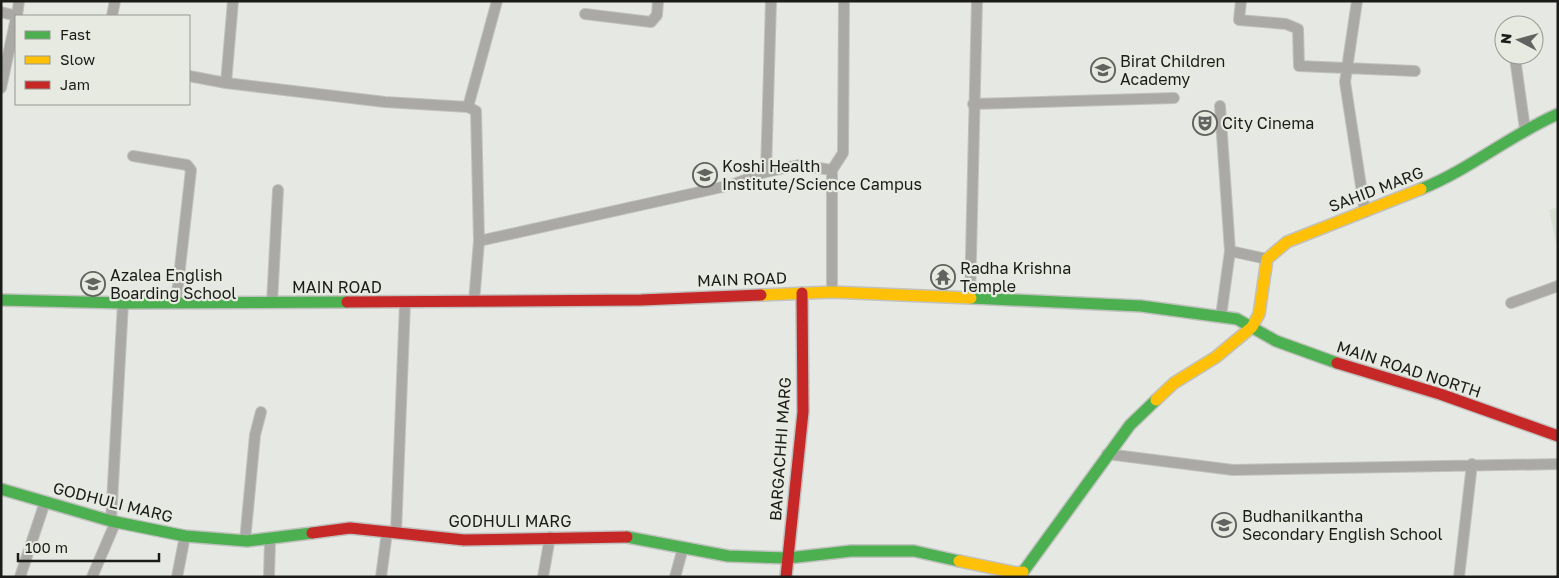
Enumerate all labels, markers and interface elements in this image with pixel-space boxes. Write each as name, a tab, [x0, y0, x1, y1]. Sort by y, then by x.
legend	[15, 15, 190, 105]
north arrow	[1494, 15, 1544, 65]
text: Fast	[60, 25, 91, 43]
text: N	[1497, 32, 1515, 45]
text: Slow	[60, 50, 95, 68]
place label: Birat Children Academy	[1120, 51, 1225, 89]
school or university icon: Birat Children Academy	[1090, 57, 1116, 83]
text: Jam	[60, 75, 90, 93]
theatre icon: City Cinema	[1192, 110, 1218, 136]
place label: City Cinema	[1222, 113, 1314, 133]
place label: Koshi Health Institute/Science Campus	[722, 156, 922, 194]
school or university icon: Koshi Health Institute/Science Campus	[692, 162, 718, 188]
street label: SAHID MARG	[1326, 162, 1426, 216]
place label: Radha Krishna Temple	[960, 258, 1071, 296]
temple icon: Radha Krishna Temple	[930, 264, 956, 290]
place label: Azalea English Boarding School	[110, 265, 236, 303]
street label: MAIN ROAD	[697, 267, 787, 291]
school or university icon: Azalea English Boarding School	[80, 271, 106, 297]
street label: MAIN ROAD	[292, 277, 382, 297]
street label: MAIN ROAD NORTH	[1334, 336, 1484, 402]
street label: BARGACHHI MARG	[765, 376, 795, 522]
street label: GODHULI MARG	[51, 477, 175, 527]
place label: Budhanilkantha Secondary English School	[1242, 506, 1443, 544]
street label: GODHULI MARG	[449, 511, 571, 531]
school or university icon: Budhanilkantha Secondary English School	[1211, 512, 1237, 538]
scale bar	[18, 530, 159, 562]
text: 100 m	[25, 538, 68, 556]

